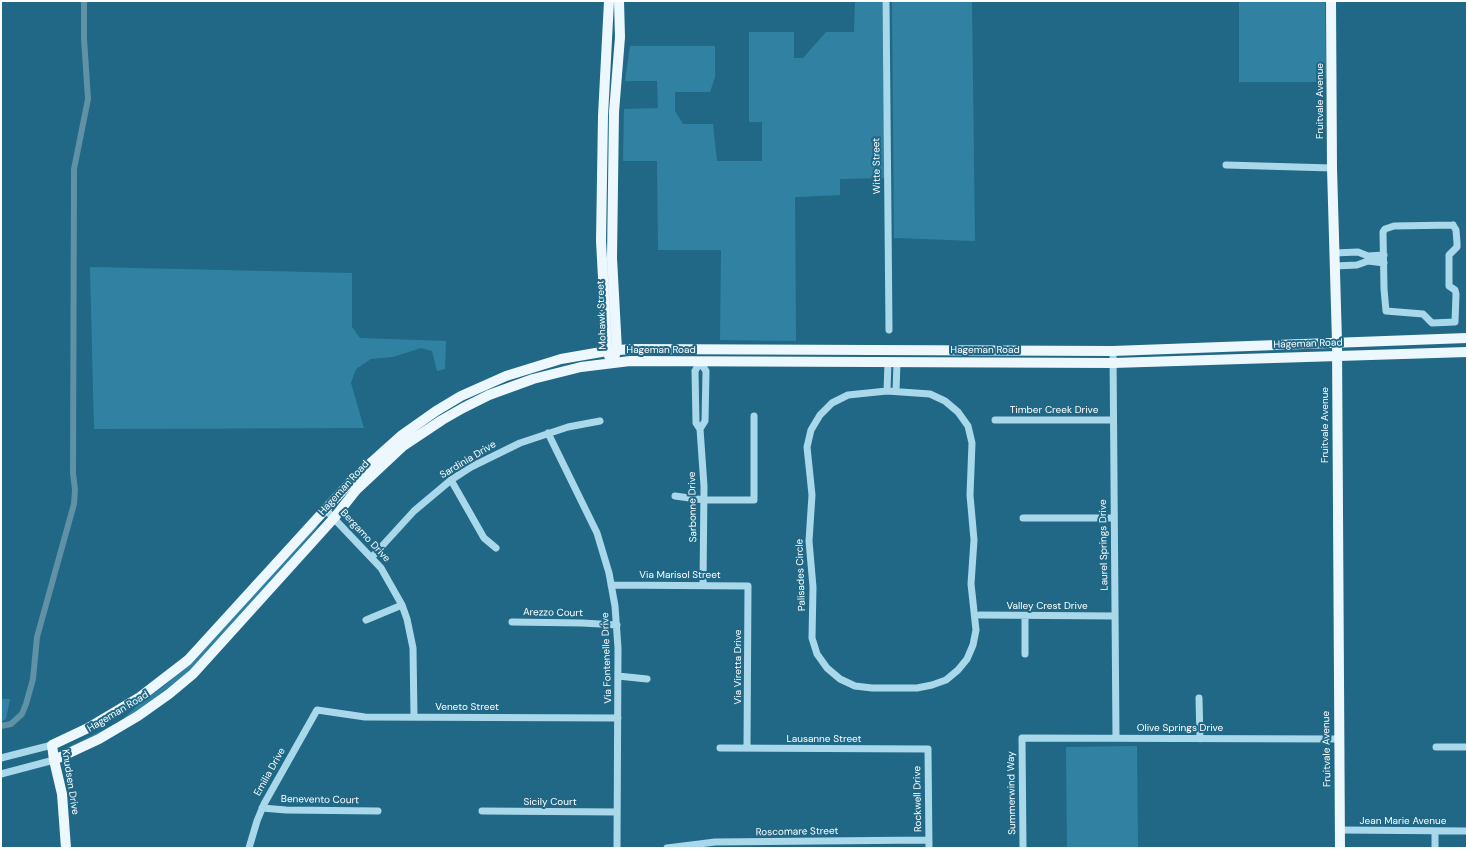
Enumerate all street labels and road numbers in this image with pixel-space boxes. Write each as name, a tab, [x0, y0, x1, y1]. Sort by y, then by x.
street label: Fruitvale Avenue	[1314, 63, 1326, 139]
street label: Witte Street	[871, 138, 883, 194]
street label: Mohawk Street	[595, 280, 609, 350]
street label: Hageman Road	[1273, 337, 1343, 351]
street label: Hageman Road	[626, 344, 696, 356]
street label: Hageman Road	[950, 344, 1020, 356]
street label: Fruitvale Avenue	[1319, 387, 1331, 463]
street label: Timber Creek Drive	[1010, 404, 1098, 416]
street label: Sardinia Drive	[438, 439, 498, 481]
street label: Hageman Road	[316, 458, 372, 518]
street label: Sarbonne Drive	[686, 472, 700, 542]
street label: Laurel Springs Drive	[1097, 499, 1111, 591]
street label: Bergamo Drive	[338, 507, 392, 565]
street label: Palisades Circle	[794, 539, 808, 611]
street label: Via Marisol Street	[639, 569, 721, 581]
street label: Valley Crest Drive	[1006, 600, 1088, 612]
street label: Arezzo Court	[523, 606, 583, 620]
street label: Via Fontenelle Drive	[599, 612, 615, 704]
street label: Via Viretta Drive	[732, 630, 744, 704]
street label: Hageman Road	[85, 689, 151, 735]
street label: Veneto Street	[435, 701, 499, 713]
street label: Fruitvale Avenue	[1320, 711, 1334, 787]
street label: Olive Springs Drive	[1137, 722, 1223, 734]
street label: Lausanne Street	[786, 733, 862, 745]
street label: Emilia Drive	[252, 746, 288, 798]
street label: Knudsen Drive	[59, 748, 81, 816]
street label: Summerwind Way	[1005, 751, 1019, 835]
street label: Rockwell Drive	[911, 766, 925, 832]
street label: Benevento Court	[281, 793, 359, 807]
street label: Sicily Court	[523, 796, 577, 808]
street label: Jean Marie Avenue	[1360, 815, 1446, 827]
street label: Roscomare Street	[756, 825, 838, 839]

